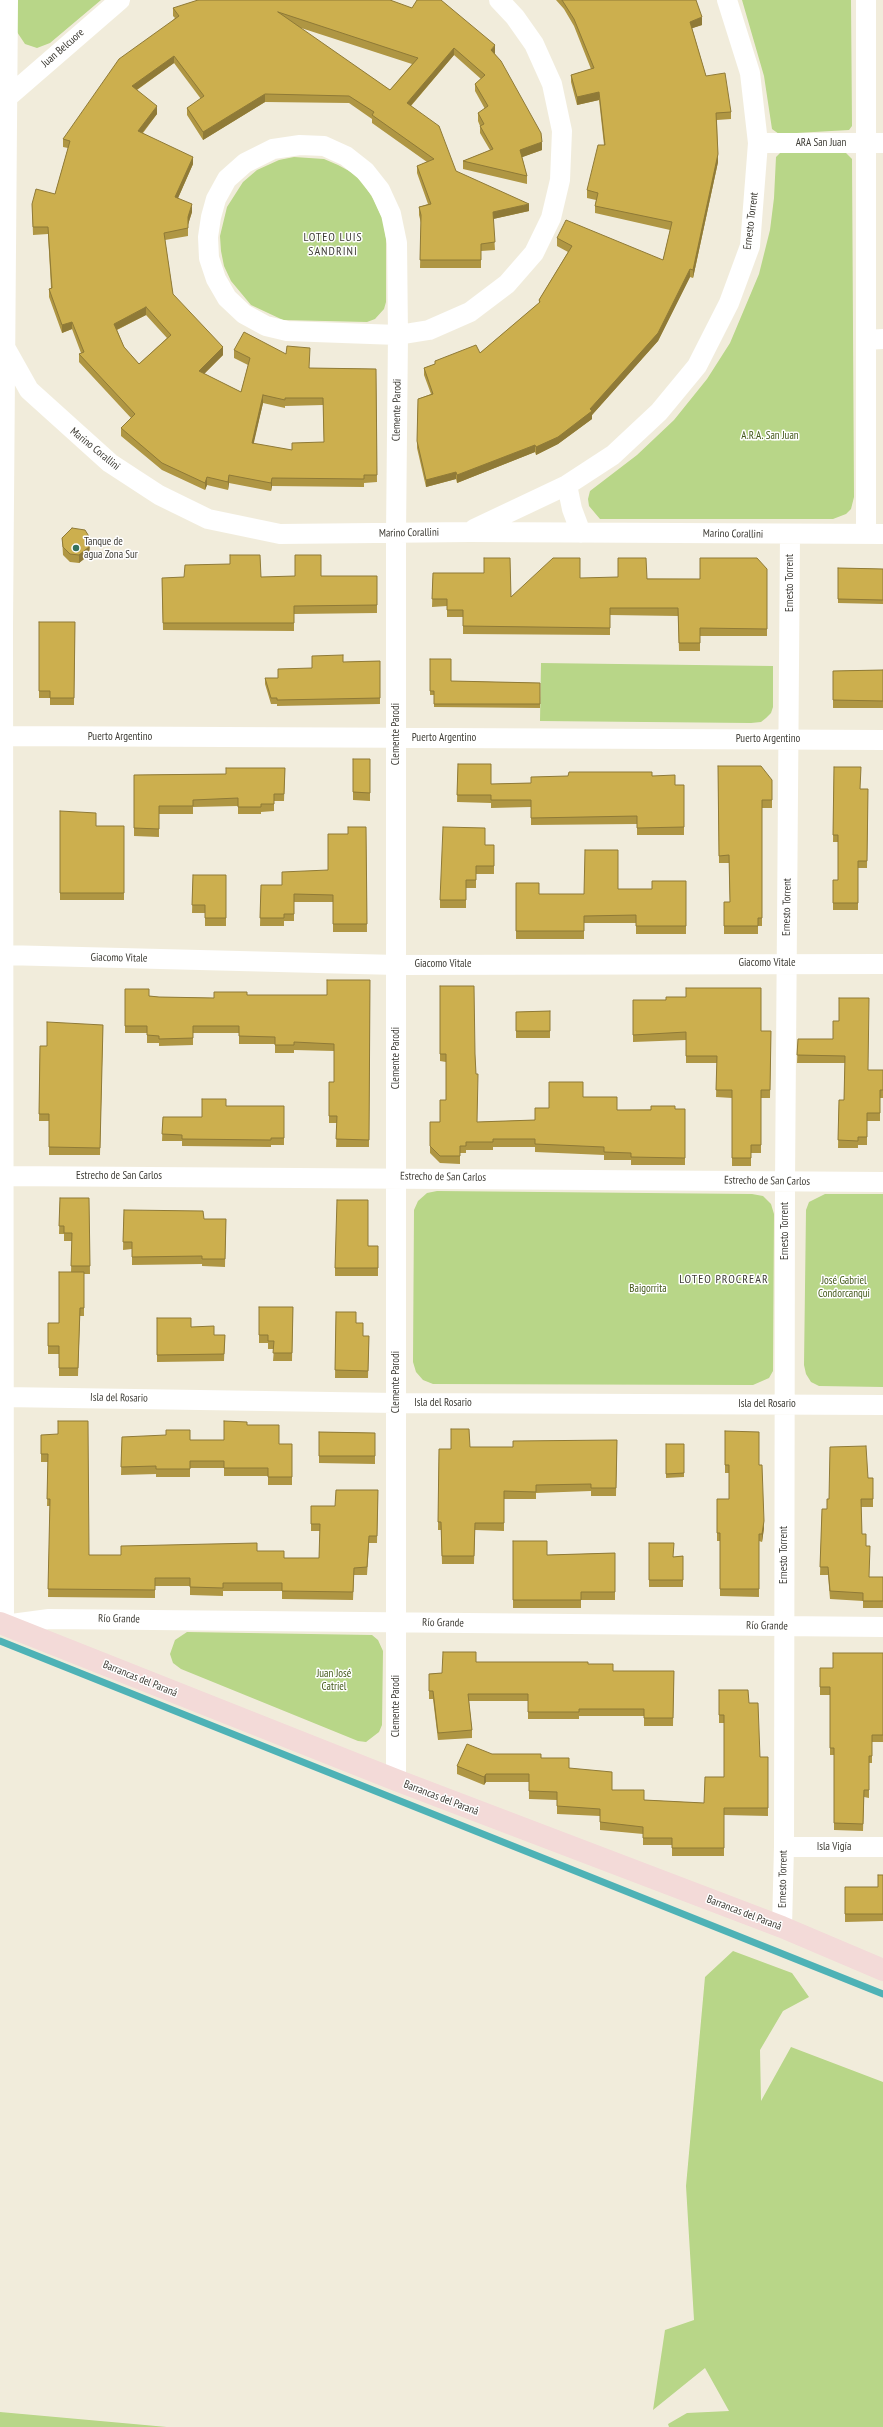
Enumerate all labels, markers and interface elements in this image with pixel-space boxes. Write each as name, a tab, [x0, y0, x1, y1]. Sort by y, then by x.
street label: Juan Belcuore	[39, 26, 87, 70]
street label: ARA San Juan	[796, 136, 846, 150]
street label: Ernesto Torrent	[741, 192, 761, 250]
district label: LOTEO LUIS SANDRINI	[303, 231, 363, 259]
street label: Clemente Parodi	[390, 379, 404, 441]
street label: Marino Corallini	[67, 425, 123, 473]
park label: A.R.A. San Juan	[741, 429, 799, 443]
street label: Marino Corallini	[379, 526, 439, 540]
street label: Marino Corallini	[703, 527, 763, 541]
place label: Tanque de agua Zona Sur	[84, 535, 138, 561]
marker: Tanque de agua Zona Sur	[71, 543, 81, 553]
street label: Ernesto Torrent	[783, 554, 797, 612]
street label: Clemente Parodi	[389, 703, 403, 765]
street label: Puerto Argentino	[88, 730, 152, 744]
street label: Puerto Argentino	[412, 731, 476, 745]
street label: Puerto Argentino	[736, 732, 800, 746]
street label: Ernesto Torrent	[780, 878, 794, 936]
street label: Giacomo Vitale	[90, 951, 148, 965]
street label: Giacomo Vitale	[739, 956, 795, 970]
street label: Giacomo Vitale	[415, 957, 471, 971]
street label: Clemente Parodi	[389, 1027, 403, 1089]
street label: Estrecho de San Carlos	[76, 1169, 162, 1183]
street label: Estrecho de San Carlos	[400, 1170, 486, 1184]
street label: Estrecho de San Carlos	[724, 1174, 810, 1188]
street label: Ernesto Torrent	[778, 1202, 792, 1260]
district label: LOTEO PROCREAR	[679, 1273, 769, 1287]
park label: José Gabriel Condorcanqui	[818, 1274, 870, 1300]
park label: Baigorrita	[629, 1282, 667, 1296]
street label: Clemente Parodi	[389, 1351, 403, 1413]
street label: Isla del Rosario	[90, 1391, 148, 1405]
street label: Isla del Rosario	[414, 1396, 472, 1410]
street label: Isla del Rosario	[738, 1397, 796, 1411]
street label: Ernesto Torrent	[777, 1526, 791, 1584]
street label: Río Grande	[98, 1612, 140, 1626]
street label: Río Grande	[422, 1616, 464, 1630]
street label: Río Grande	[746, 1619, 788, 1633]
street label: Barrancas del Paraná	[101, 1658, 179, 1700]
park label: Juan José Catriel	[317, 1667, 351, 1693]
street label: Clemente Parodi	[389, 1675, 403, 1737]
street label: Barrancas del Paraná	[402, 1778, 480, 1818]
street label: Isla Vigía	[817, 1840, 851, 1854]
street label: Ernesto Torrent	[776, 1850, 790, 1908]
street label: Barrancas del Paraná	[705, 1893, 783, 1933]

